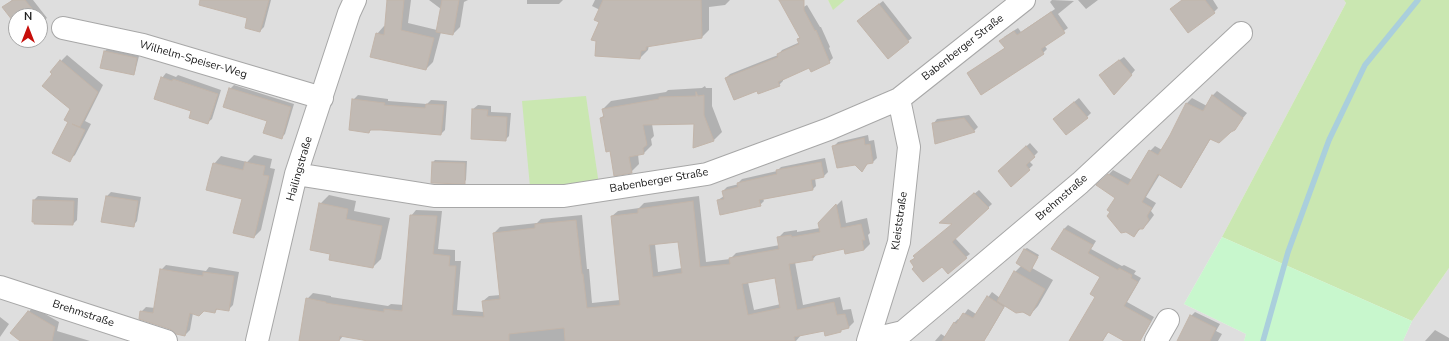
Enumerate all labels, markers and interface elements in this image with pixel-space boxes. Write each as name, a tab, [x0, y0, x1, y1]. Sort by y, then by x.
north arrow	[8, 8, 48, 48]
text: N	[24, 9, 32, 24]
street label: Babenberger Straße	[920, 12, 1006, 84]
street label: Wilhelm-Speiser-Weg	[138, 38, 248, 82]
street label: Hailingstraße	[284, 135, 316, 203]
street label: Babenberger Straße	[609, 166, 709, 196]
street label: Brehmstraße	[1033, 172, 1091, 224]
street label: Kleiststraße	[889, 191, 911, 251]
street label: Brehmstraße	[50, 298, 116, 330]

